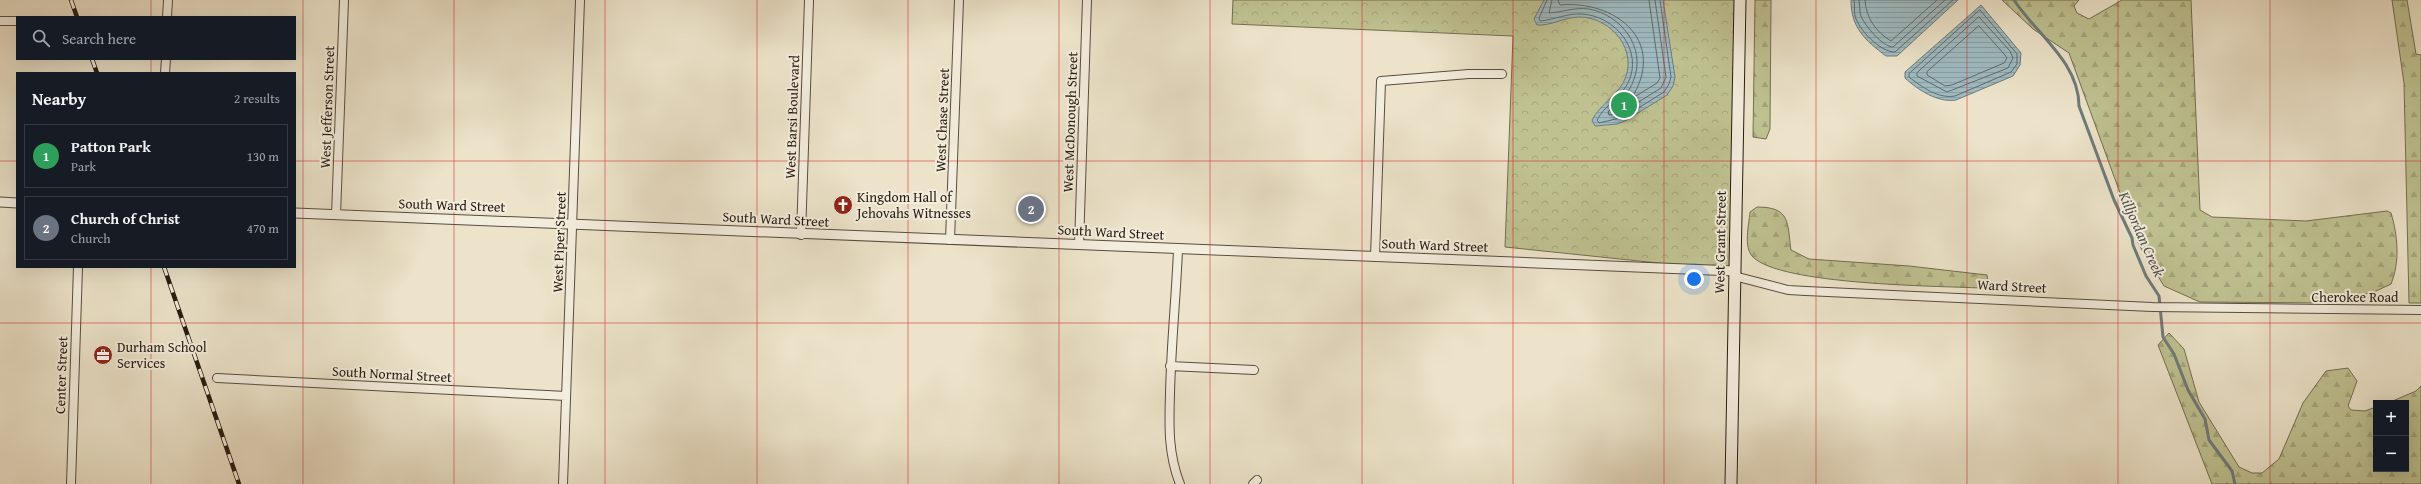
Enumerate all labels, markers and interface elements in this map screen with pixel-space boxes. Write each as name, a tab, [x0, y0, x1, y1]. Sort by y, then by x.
search box	[16, 16, 296, 60]
icon: search	[30, 27, 52, 49]
text: Search here	[62, 28, 136, 49]
street label: West Jefferson Street	[315, 45, 339, 169]
street label: West McDonough Street	[1058, 51, 1082, 193]
street label: West Barsi Boulevard	[780, 54, 804, 179]
street label: West Chase Street	[930, 68, 954, 172]
text: Nearby	[32, 86, 86, 111]
text: 2 results	[234, 89, 280, 108]
pin: 1	[1611, 90, 1637, 120]
text: Patton Park	[71, 136, 151, 157]
text: 1	[43, 147, 49, 166]
text: 130 m	[247, 147, 279, 166]
text: Park	[71, 157, 96, 176]
place label: Kingdom Hall of Jehovahs Witnesses	[855, 187, 971, 223]
water label: Killjordan Creek	[2113, 187, 2170, 280]
street label: West Grant Street	[1709, 190, 1731, 294]
street label: West Piper Street	[547, 191, 571, 293]
street label: South Ward Street	[398, 193, 506, 217]
church icon: Kingdom Hall of Jehovahs Witnesses	[832, 194, 854, 216]
pin: 2	[1018, 194, 1044, 224]
street label: South Ward Street	[722, 206, 830, 232]
text: Church of Christ	[71, 208, 180, 229]
text: 2	[43, 219, 49, 238]
text: 470 m	[247, 219, 279, 238]
street label: South Ward Street	[1057, 219, 1165, 245]
text: Church	[71, 229, 110, 248]
street label: South Ward Street	[1381, 233, 1489, 257]
your location	[1684, 269, 1704, 289]
street label: Ward Street	[1977, 274, 2047, 298]
street label: Cherokee Road	[2311, 287, 2399, 307]
street label: Center Street	[50, 336, 72, 414]
place label: Durham School Services	[117, 337, 207, 373]
office icon: Durham School Services	[92, 344, 114, 366]
street label: South Normal Street	[332, 361, 452, 387]
map controls	[2373, 400, 2409, 472]
button: +	[2373, 400, 2409, 436]
button: −	[2373, 436, 2409, 472]

